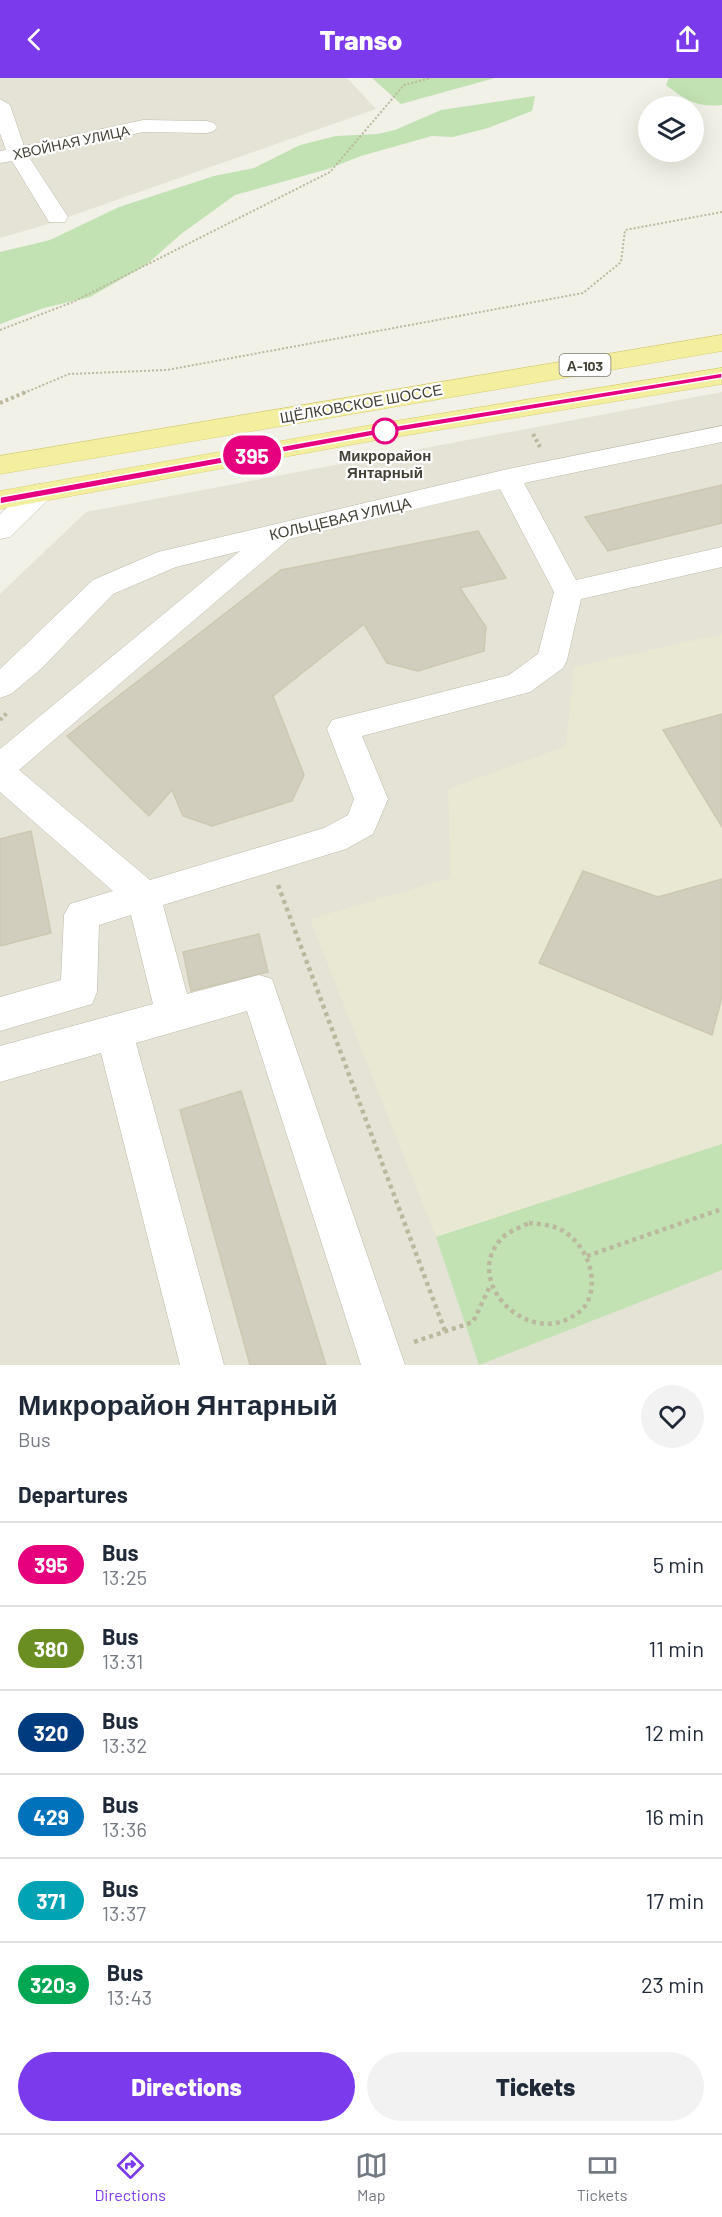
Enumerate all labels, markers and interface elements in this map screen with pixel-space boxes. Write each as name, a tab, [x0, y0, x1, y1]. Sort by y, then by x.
icon: back	[18, 23, 51, 56]
text: Transo	[320, 23, 402, 55]
icon: share	[671, 23, 704, 56]
map controls	[638, 96, 704, 162]
button: layers	[638, 96, 704, 162]
street label: ХВОЙНАЯ УЛИЦА	[11, 121, 132, 163]
road number: А-103	[560, 354, 610, 376]
street label: ЩЁЛКОВСКОЕ ШОССЕ	[278, 380, 444, 426]
marker: Микрорайон Янтарный	[372, 418, 398, 444]
line badge: 395	[218, 436, 286, 475]
text: 395	[235, 443, 269, 468]
place label: Микрорайон Янтарный	[339, 446, 431, 481]
street label: КОЛЬЦЕВАЯ УЛИЦА	[267, 493, 413, 543]
button: heart	[641, 1385, 704, 1448]
text: Микрорайон Янтарный	[18, 1387, 338, 1421]
text: Bus	[18, 1427, 51, 1451]
text: Departures	[18, 1481, 128, 1507]
text: Bus	[102, 1539, 139, 1565]
text: 5 min	[653, 1551, 704, 1577]
text: 395	[34, 1552, 68, 1577]
text: 13:25	[102, 1565, 147, 1589]
text: Bus	[102, 1623, 139, 1649]
text: 11 min	[648, 1635, 704, 1661]
text: 380	[34, 1636, 68, 1661]
text: 13:31	[102, 1649, 143, 1673]
text: Bus	[102, 1707, 139, 1733]
text: 12 min	[644, 1719, 704, 1745]
text: 320	[33, 1720, 69, 1745]
text: 13:32	[102, 1733, 147, 1757]
text: Bus	[102, 1791, 139, 1817]
text: 16 min	[645, 1803, 704, 1829]
text: 429	[33, 1804, 69, 1829]
text: 13:36	[102, 1817, 147, 1841]
text: Bus	[102, 1875, 139, 1901]
text: 17 min	[646, 1887, 704, 1913]
text: 371	[36, 1888, 66, 1913]
text: 13:37	[102, 1901, 146, 1925]
text: Bus	[107, 1959, 143, 1985]
text: 23 min	[641, 1971, 704, 1997]
text: 320э	[30, 1972, 77, 1997]
text: 13:43	[107, 1985, 152, 2009]
button: Directions	[18, 2052, 355, 2121]
button: Tickets	[367, 2052, 704, 2121]
tab: Directions	[94, 2149, 166, 2204]
tab: Map	[355, 2149, 388, 2204]
tab: Tickets	[577, 2149, 628, 2204]

